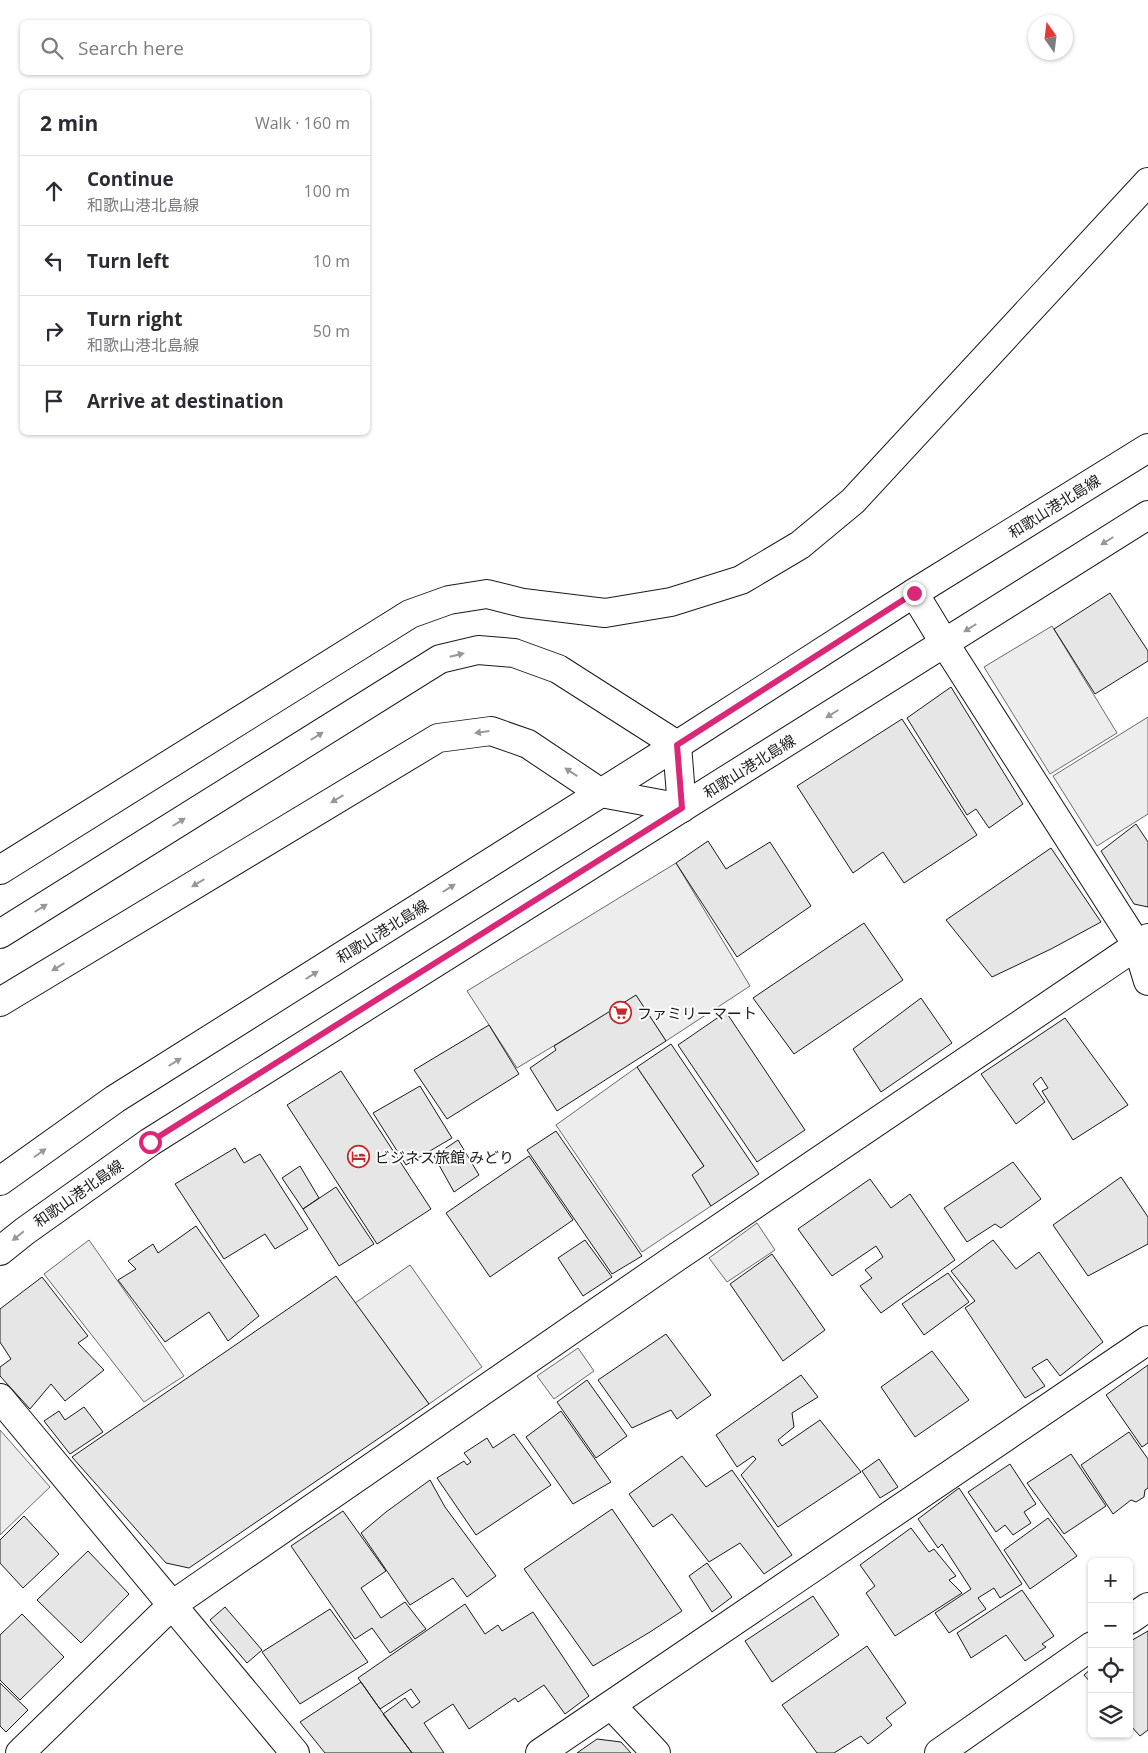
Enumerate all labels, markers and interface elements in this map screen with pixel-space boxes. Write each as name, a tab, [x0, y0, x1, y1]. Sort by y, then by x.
north arrow	[1028, 15, 1073, 60]
search box	[20, 20, 370, 75]
icon: search	[38, 34, 66, 62]
text: Search here	[78, 35, 184, 61]
text: 2 min	[40, 109, 98, 137]
text: Walk · 160 m	[255, 112, 350, 134]
text: Continue	[87, 166, 174, 192]
icon: ahead	[40, 177, 68, 205]
text: 100 m	[304, 180, 350, 202]
text: 和歌山港北島線	[87, 194, 199, 216]
icon: left	[40, 247, 68, 275]
text: Turn left	[87, 248, 169, 274]
text: 10 m	[313, 250, 350, 272]
text: Turn right	[87, 306, 182, 332]
icon: right	[40, 317, 68, 345]
text: 50 m	[313, 320, 350, 342]
text: 和歌山港北島線	[87, 334, 199, 356]
icon: arrive	[40, 387, 68, 415]
text: Arrive at destination	[87, 388, 284, 414]
street label: 和歌山港北島線	[1004, 470, 1104, 542]
one-way arrow	[1100, 536, 1113, 546]
route end	[903, 582, 926, 605]
one-way arrow	[963, 623, 976, 633]
one-way arrow	[450, 651, 465, 659]
one-way arrow	[825, 710, 839, 719]
one-way arrow	[474, 728, 490, 736]
street label: 和歌山港北島線	[699, 730, 799, 802]
one-way arrow	[310, 731, 324, 740]
one-way arrow	[564, 767, 577, 777]
one-way arrow	[330, 795, 343, 804]
one-way arrow	[173, 817, 186, 826]
one-way arrow	[191, 878, 204, 888]
one-way arrow	[443, 884, 456, 893]
street label: 和歌山港北島線	[332, 895, 432, 967]
one-way arrow	[35, 903, 48, 913]
one-way arrow	[52, 962, 65, 971]
one-way arrow	[305, 971, 319, 980]
supermarket icon: ファミリーマート	[609, 1001, 633, 1025]
place label: ファミリーマート	[637, 1003, 757, 1023]
one-way arrow	[168, 1057, 181, 1067]
route start	[139, 1131, 162, 1154]
hotel icon: ビジネス旅館 みどり	[347, 1145, 371, 1169]
place label: ビジネス旅館 みどり	[375, 1147, 514, 1167]
one-way arrow	[33, 1148, 47, 1158]
street label: 和歌山港北島線	[29, 1155, 127, 1231]
one-way arrow	[11, 1231, 24, 1242]
map controls	[1088, 1558, 1133, 1738]
button: +	[1088, 1558, 1133, 1603]
button: −	[1088, 1603, 1133, 1648]
button: locate	[1088, 1648, 1133, 1693]
button: layers	[1088, 1693, 1133, 1738]

